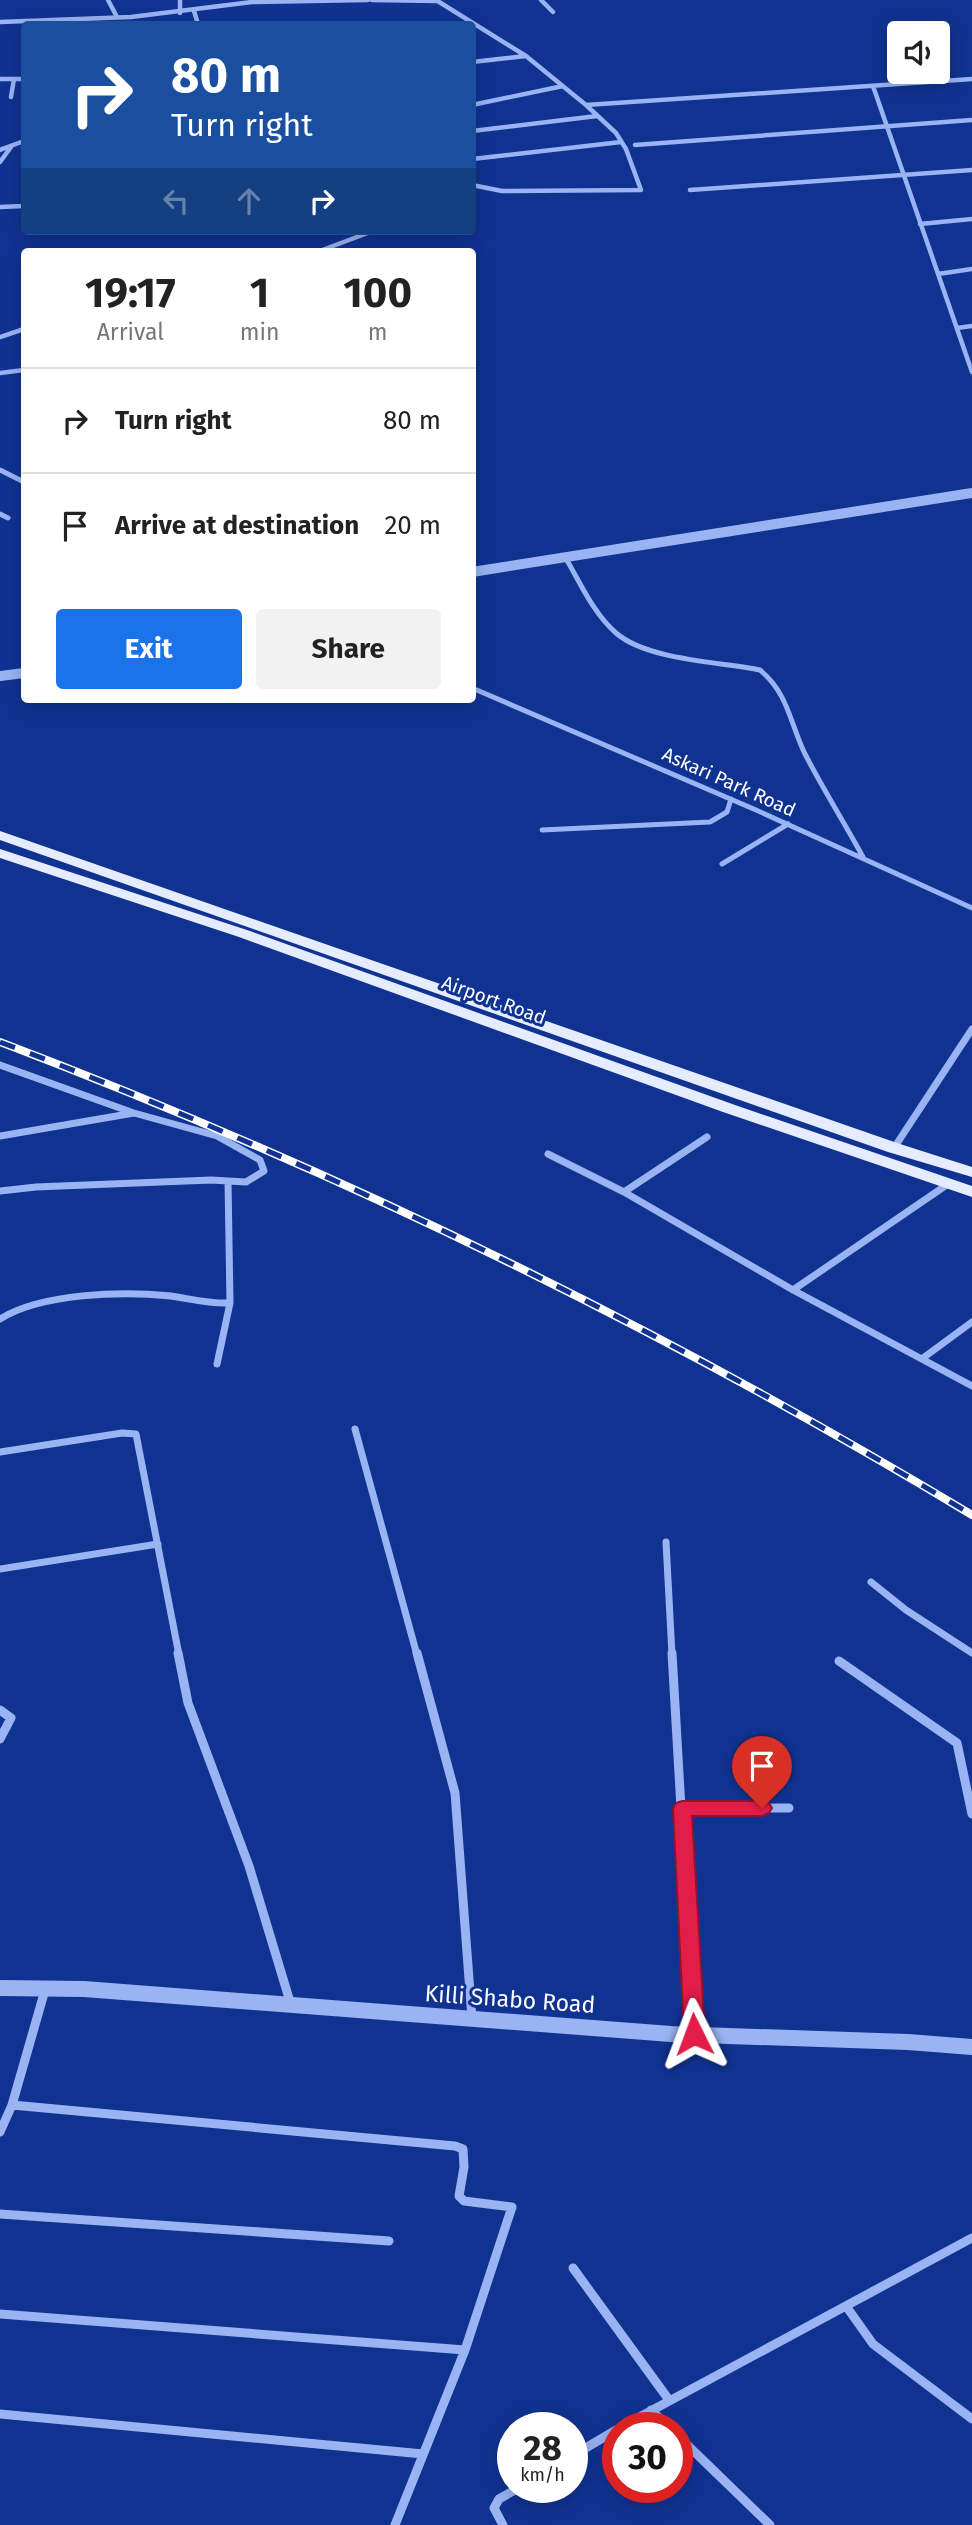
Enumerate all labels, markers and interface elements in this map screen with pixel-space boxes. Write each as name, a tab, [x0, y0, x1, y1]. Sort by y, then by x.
map controls	[887, 21, 950, 84]
button: sound	[887, 21, 950, 84]
text: 80 m	[171, 46, 281, 105]
icon: right	[56, 49, 147, 140]
text: Turn right	[171, 106, 313, 144]
icon: left	[157, 182, 195, 220]
icon: ahead	[230, 182, 268, 220]
icon: right	[303, 182, 341, 220]
text: 19:17	[85, 268, 176, 318]
text: 1	[250, 268, 269, 318]
text: 100	[343, 268, 412, 318]
text: Arrival	[97, 318, 164, 346]
text: min	[240, 318, 279, 346]
text: m	[368, 318, 388, 346]
icon: right	[56, 402, 94, 440]
text: Turn right	[115, 405, 232, 436]
text: 80 m	[383, 405, 441, 436]
icon: arrive	[56, 507, 94, 545]
text: Arrive at destination	[115, 510, 359, 541]
text: 20 m	[384, 510, 441, 541]
button: Exit	[56, 609, 242, 689]
button: Share	[256, 609, 441, 689]
street label: Askari Park Road	[659, 742, 799, 822]
street label: Airport Road	[439, 971, 549, 1029]
pin	[732, 1736, 792, 1808]
icon: arrive	[743, 1747, 781, 1785]
street label: Killi Shabo Road	[424, 1979, 596, 2019]
position arrow	[657, 1997, 731, 2071]
speed limit sign: 30	[602, 2412, 693, 2503]
text: 28	[523, 2427, 562, 2469]
text: km/h	[520, 2464, 565, 2486]

